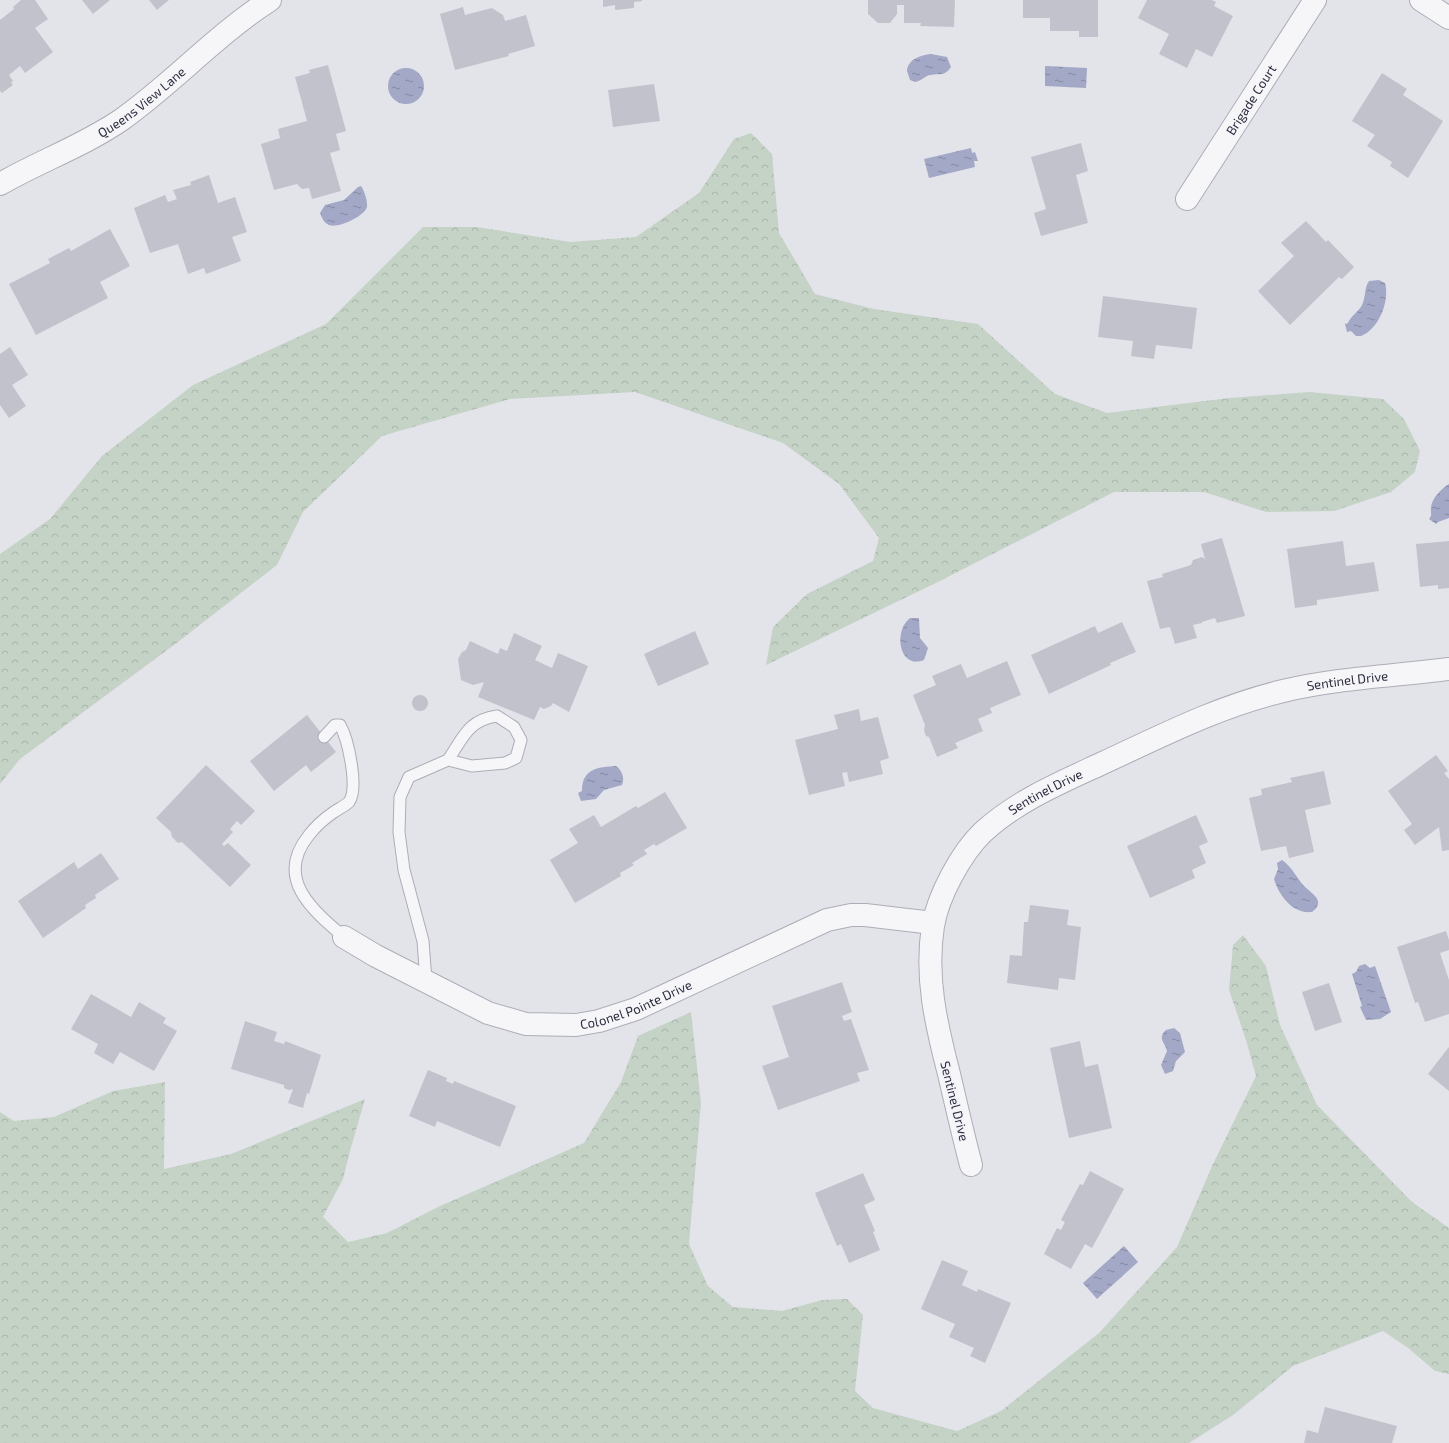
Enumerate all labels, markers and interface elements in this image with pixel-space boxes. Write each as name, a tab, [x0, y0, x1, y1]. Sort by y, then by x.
street label: Brigade Court	[1222, 61, 1279, 138]
street label: Queens View Lane	[95, 63, 189, 141]
street label: Sentinel Drive	[1305, 667, 1389, 694]
street label: Sentinel Drive	[1005, 765, 1085, 818]
street label: Colonel Pointe Drive	[579, 976, 694, 1032]
street label: Sentinel Drive	[937, 1059, 973, 1143]

